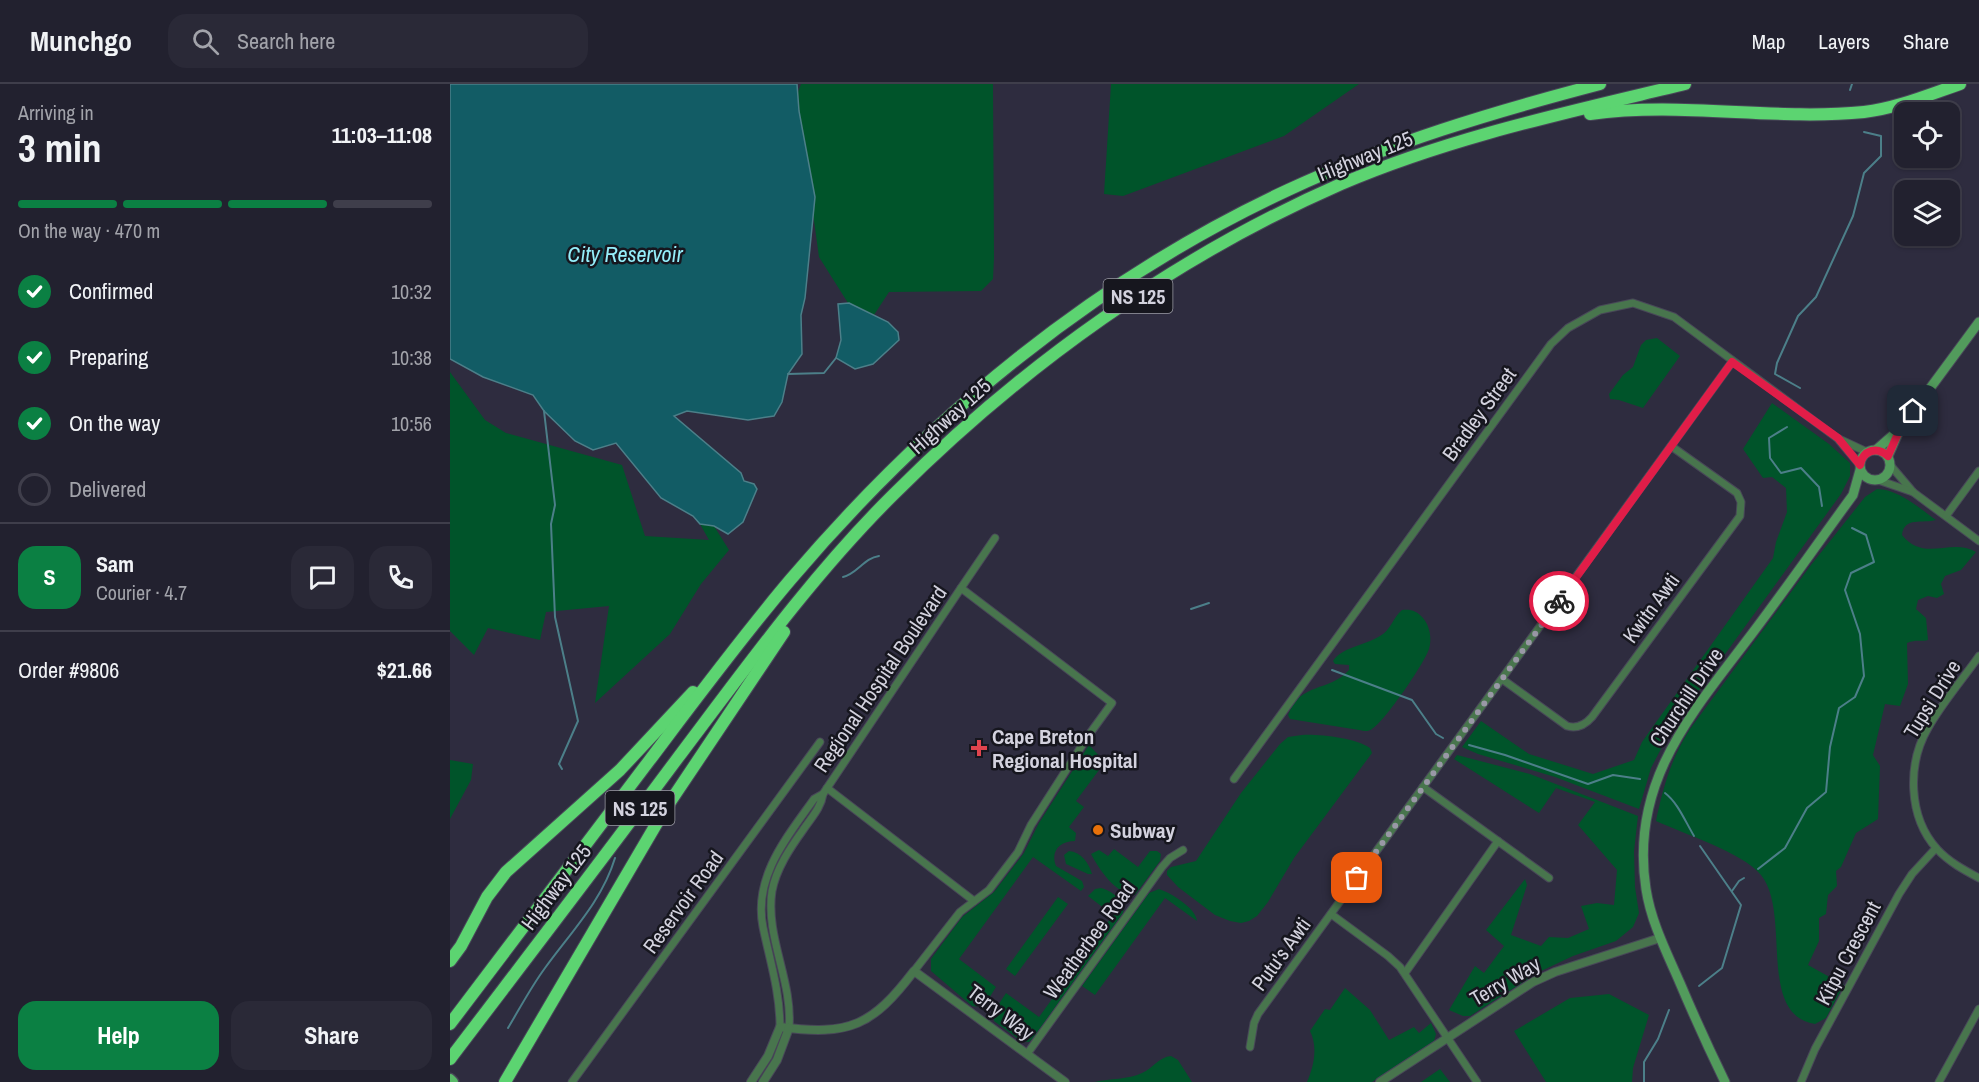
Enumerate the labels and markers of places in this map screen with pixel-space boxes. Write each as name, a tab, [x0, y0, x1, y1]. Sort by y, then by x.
pin	[1887, 385, 1938, 436]
place label: Cape Breton Regional Hospital	[992, 722, 1137, 775]
marker: Cape Breton Regional Hospital	[970, 739, 988, 757]
place label: Subway	[1110, 816, 1176, 845]
marker: Subway	[1091, 823, 1105, 837]
pin	[1331, 852, 1382, 903]

